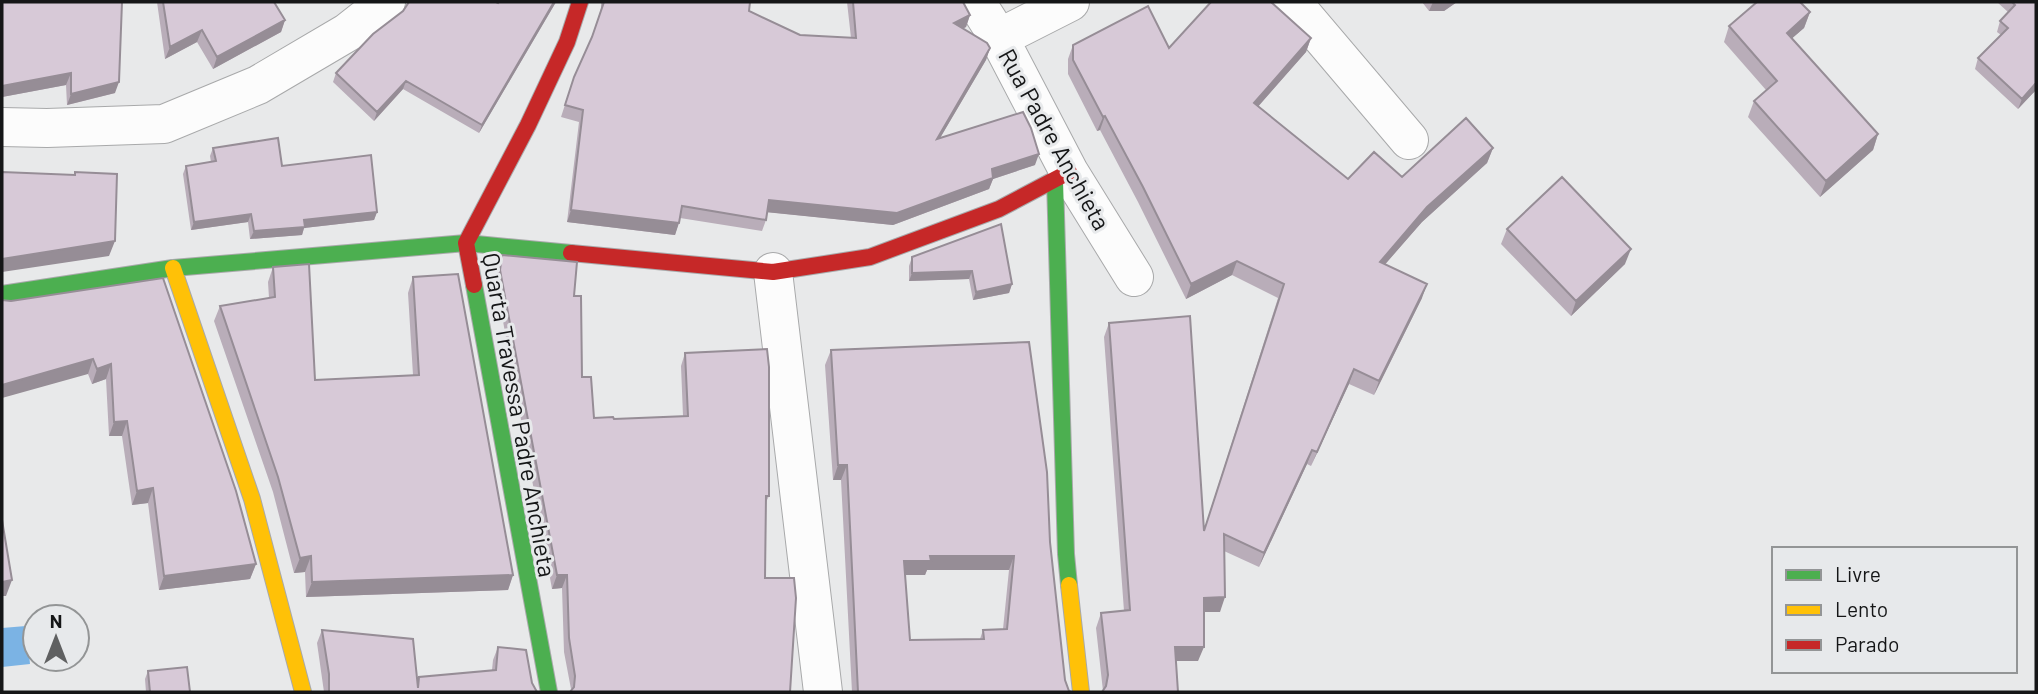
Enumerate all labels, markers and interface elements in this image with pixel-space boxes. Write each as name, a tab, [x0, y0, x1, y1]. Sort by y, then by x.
street label: Rua Padre Anchieta	[993, 43, 1117, 235]
street label: Quarta Travessa Padre Anchieta	[477, 251, 563, 579]
legend	[1772, 547, 2017, 673]
text: Livre	[1835, 561, 1881, 586]
text: Lento	[1835, 596, 1888, 621]
north arrow	[21, 603, 91, 673]
text: N	[50, 609, 62, 632]
text: Parado	[1835, 631, 1899, 656]

